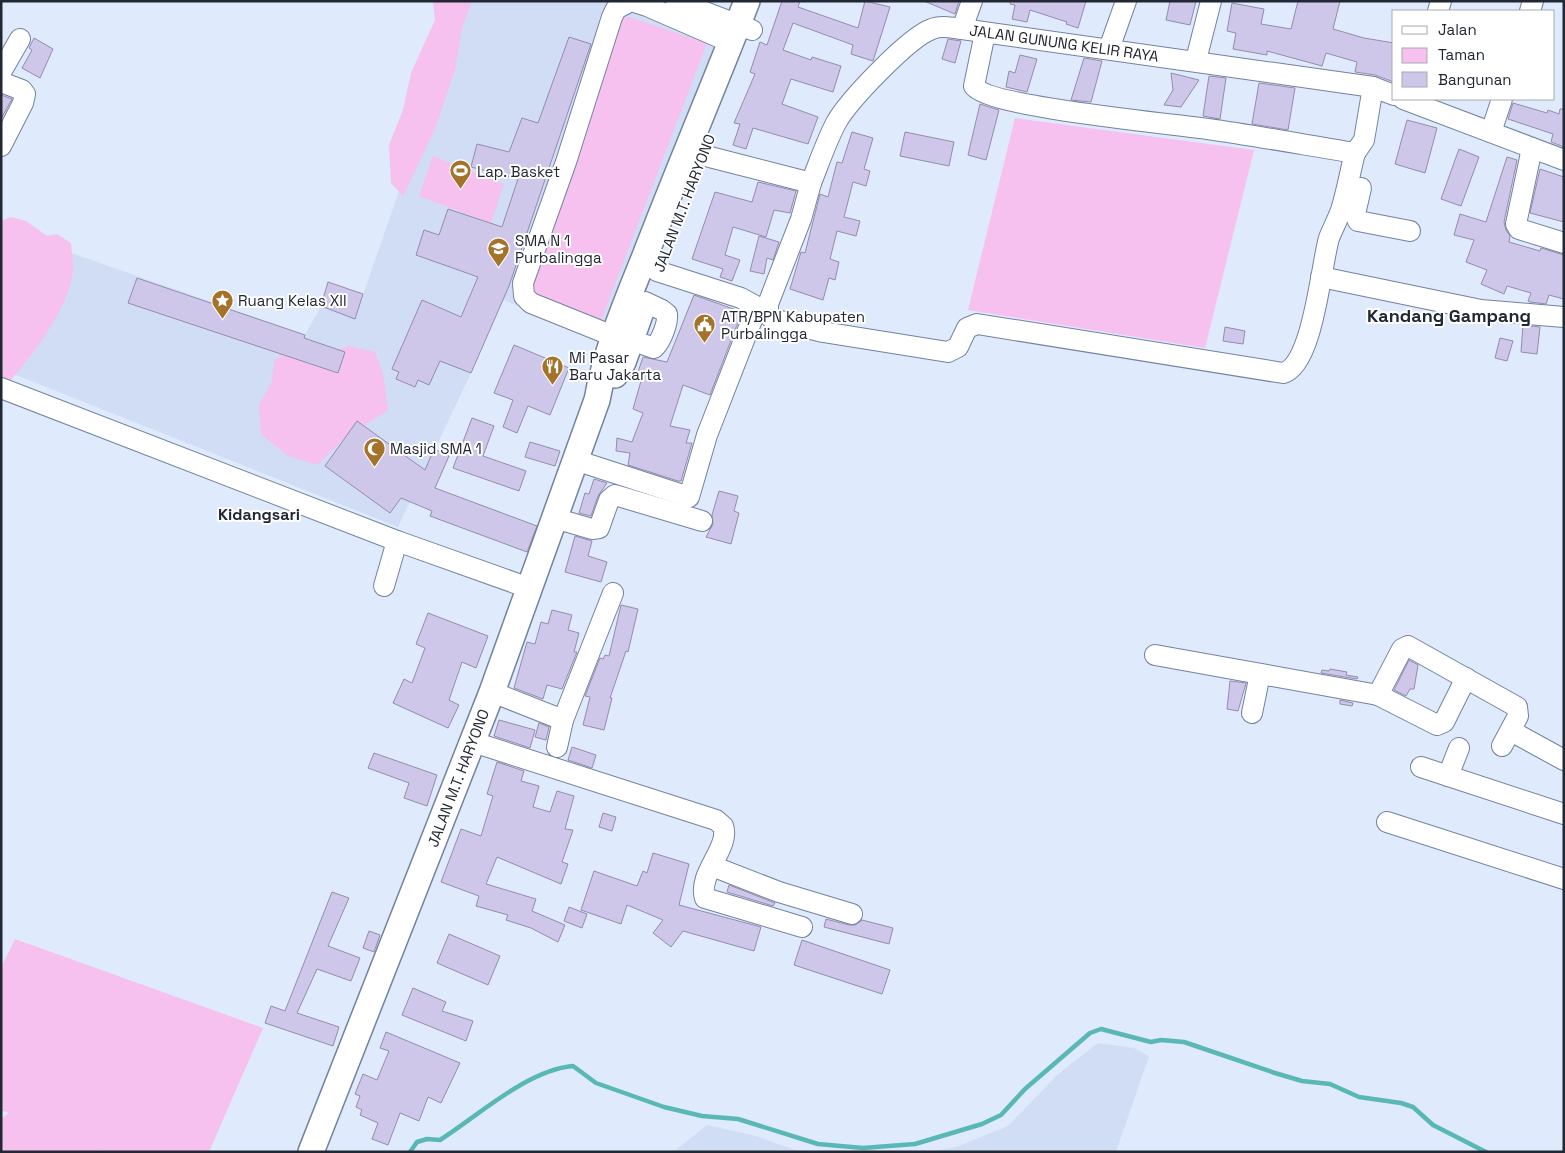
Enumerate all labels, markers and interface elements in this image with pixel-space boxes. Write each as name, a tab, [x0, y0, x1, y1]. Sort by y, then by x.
legend	[1392, 10, 1555, 100]
street label: JALAN GUNUNG KELIR RAYA	[968, 20, 1160, 66]
text: Jalan	[1438, 20, 1477, 39]
text: Taman	[1438, 45, 1485, 64]
text: Bangunan	[1438, 70, 1512, 89]
street label: JALAN M.T. HARYONO	[649, 131, 719, 275]
sports icon: Lap. Basket	[449, 159, 473, 190]
place label: Lap. Basket	[477, 162, 560, 181]
place label: SMA N 1 Purbalingga	[515, 231, 602, 267]
school or university icon: SMA N 1 Purbalingga	[487, 237, 511, 268]
place icon: Ruang Kelas XII	[210, 288, 234, 319]
place label: Ruang Kelas XII	[238, 291, 347, 310]
district label: Kandang Gampang	[1367, 304, 1531, 327]
place label: ATR/BPN Kabupaten Purbalingga	[721, 307, 865, 343]
public building icon: ATR/BPN Kabupaten Purbalingga	[693, 313, 717, 344]
place label: Mi Pasar Baru Jakarta	[569, 348, 661, 384]
restaurant icon: Mi Pasar Baru Jakarta	[541, 354, 565, 385]
mosque icon: Masjid SMA 1	[362, 436, 386, 467]
place label: Masjid SMA 1	[390, 439, 482, 458]
district label: Kidangsari	[218, 504, 300, 525]
street label: JALAN M.T. HARYONO	[423, 706, 493, 850]

